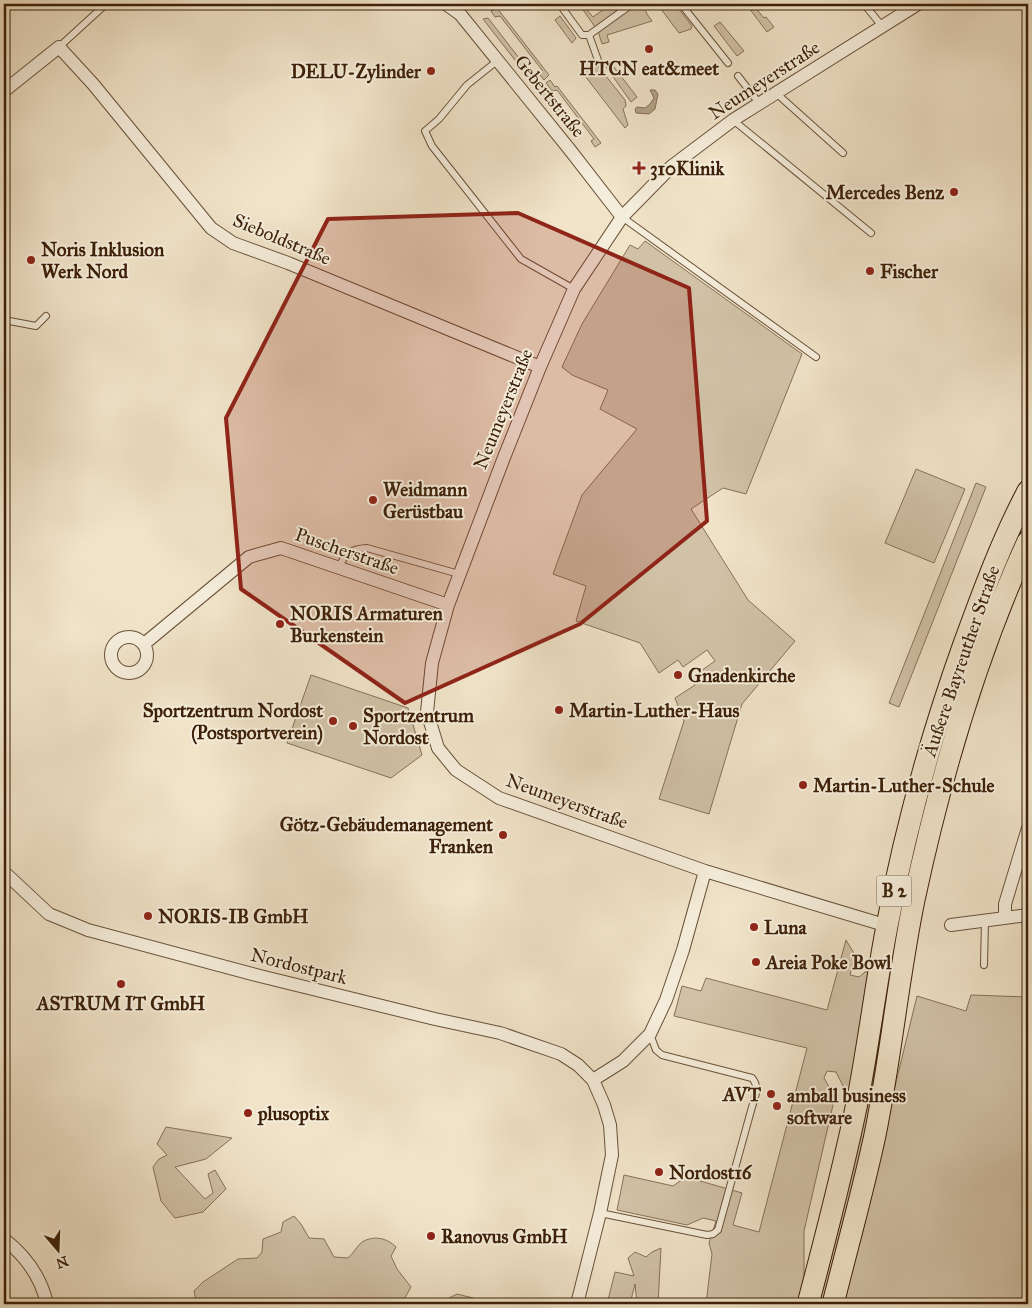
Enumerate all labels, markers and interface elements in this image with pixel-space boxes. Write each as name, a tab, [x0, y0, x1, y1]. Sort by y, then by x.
street label: Neumeyerstraße	[704, 35, 824, 124]
marker: HTCN eat&meet	[643, 43, 655, 55]
street label: Gebertstraße	[510, 50, 590, 142]
place label: HTCN eat&meet	[579, 57, 719, 80]
place label: DELU-Zylinder	[291, 60, 422, 84]
marker: DELU-Zylinder	[425, 65, 437, 77]
place label: 310Klinik	[650, 157, 725, 181]
marker: 310Klinik	[632, 161, 646, 175]
place label: Mercedes Benz	[826, 181, 944, 204]
marker: Mercedes Benz	[948, 186, 960, 198]
street label: Sieboldstraße	[230, 208, 334, 270]
place label: Noris Inklusion Werk Nord	[41, 238, 165, 283]
marker: Noris Inklusion Werk Nord	[25, 254, 37, 266]
place label: Fischer	[880, 260, 939, 283]
marker: Fischer	[864, 265, 876, 277]
street label: Neumeyerstraße	[468, 345, 538, 473]
place label: Weidmann Gerüstbau	[383, 478, 468, 523]
marker: Weidmann Gerüstbau	[367, 494, 379, 506]
street label: Puscherstraße	[292, 523, 402, 579]
street label: Äußere Bayreuther Straße	[917, 562, 1005, 761]
place label: NORIS Armaturen Burkenstein	[290, 602, 443, 647]
marker: NORIS Armaturen Burkenstein	[274, 618, 286, 630]
place label: Gnadenkirche	[688, 664, 796, 687]
marker: Gnadenkirche	[672, 669, 684, 681]
place label: Sportzentrum Nordost (Postsportverein)	[143, 699, 323, 745]
place label: Martin-Luther-Haus	[569, 699, 740, 722]
place label: Sportzentrum Nordost	[363, 704, 474, 749]
marker: Martin-Luther-Haus	[553, 704, 565, 716]
marker: Sportzentrum Nordost (Postsportverein)	[327, 715, 339, 727]
marker: Sportzentrum Nordost	[347, 720, 359, 732]
street label: Neumeyerstraße	[503, 768, 631, 834]
place label: Martin-Luther-Schule	[813, 774, 995, 797]
marker: Martin-Luther-Schule	[797, 779, 809, 791]
place label: Götz-Gebäudemanagement Franken	[280, 813, 494, 858]
marker: Götz-Gebäudemanagement Franken	[497, 829, 509, 841]
road number: B 2	[876, 876, 912, 906]
place label: NORIS-IB GmbH	[158, 905, 309, 928]
marker: NORIS-IB GmbH	[142, 910, 154, 922]
place label: Luna	[764, 916, 807, 939]
marker: Luna	[748, 921, 760, 933]
street label: Nordostpark	[248, 943, 350, 989]
place label: Areia Poke Bowl	[764, 951, 892, 974]
marker: Areia Poke Bowl	[750, 956, 762, 968]
marker: ASTRUM IT GmbH	[115, 978, 127, 990]
place label: ASTRUM IT GmbH	[35, 992, 206, 1015]
place label: AVT	[721, 1083, 761, 1106]
place label: amball business software	[787, 1084, 906, 1129]
marker: AVT	[765, 1088, 777, 1100]
marker: amball business software	[771, 1100, 783, 1112]
place label: plusoptix	[257, 1102, 330, 1126]
marker: plusoptix	[242, 1107, 254, 1119]
place label: Nordost16	[669, 1161, 753, 1184]
marker: Nordost16	[653, 1166, 665, 1178]
place label: Ranovus GmbH	[441, 1225, 568, 1248]
north arrow	[32, 1226, 82, 1276]
marker: Ranovus GmbH	[425, 1230, 437, 1242]
text: N	[54, 1252, 70, 1272]

